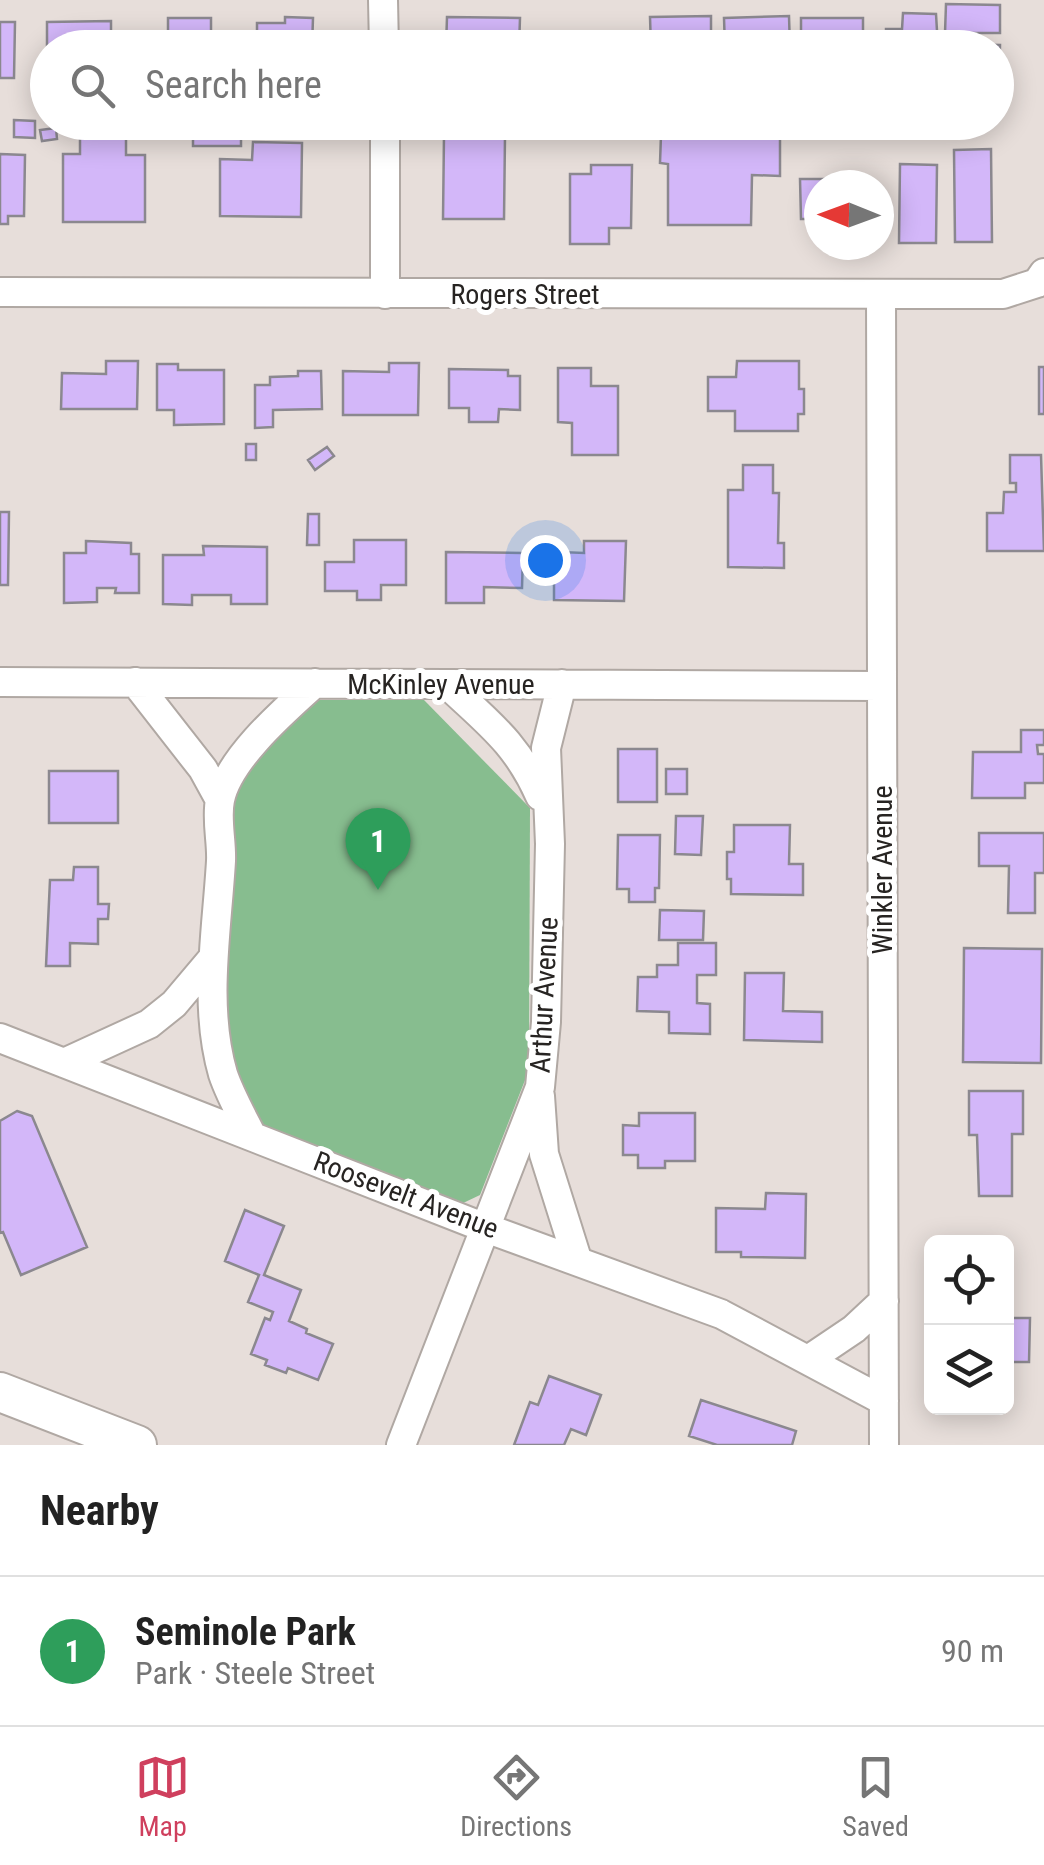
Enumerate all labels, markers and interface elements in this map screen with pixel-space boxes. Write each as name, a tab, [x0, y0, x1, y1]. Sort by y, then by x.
search box	[30, 30, 1014, 140]
icon: search	[65, 58, 120, 113]
text: Search here	[145, 63, 322, 107]
north arrow	[804, 170, 894, 260]
street label: Rogers Street	[450, 278, 600, 311]
your location	[520, 535, 571, 586]
street label: McKinley Avenue	[347, 668, 535, 701]
street label: Winkler Avenue	[866, 785, 899, 955]
pin: 1	[346, 808, 410, 890]
street label: Arthur Avenue	[523, 916, 565, 1074]
street label: Roosevelt Avenue	[309, 1145, 503, 1245]
map controls	[924, 1235, 1014, 1415]
button: locate	[924, 1235, 1014, 1325]
button: layers	[924, 1325, 1014, 1415]
text: Nearby	[40, 1486, 159, 1535]
text: Seminole Park	[135, 1610, 356, 1654]
text: 1	[64, 1632, 81, 1670]
text: 90 m	[941, 1632, 1004, 1670]
text: Park · Steele Street	[135, 1654, 375, 1692]
tab: Map	[135, 1750, 190, 1843]
tab: Directions	[460, 1750, 572, 1843]
tab: Saved	[842, 1750, 909, 1843]

